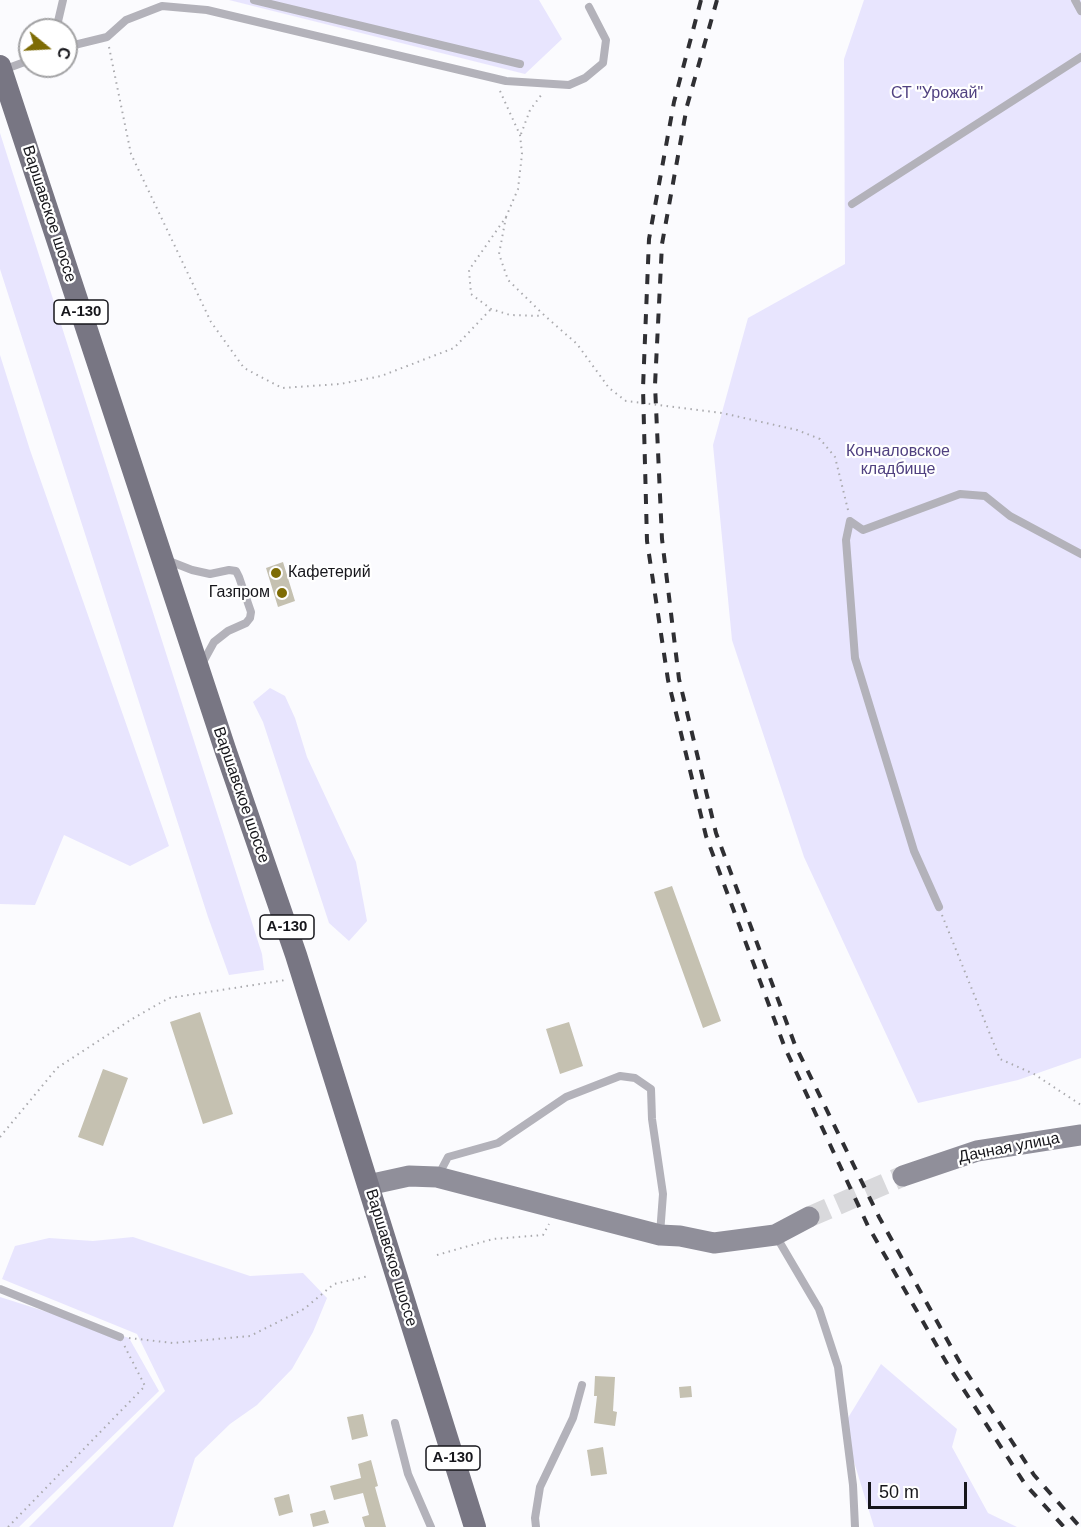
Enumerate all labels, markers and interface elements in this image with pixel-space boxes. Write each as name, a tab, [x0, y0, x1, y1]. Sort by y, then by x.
north arrow	[18, 18, 78, 78]
text: С	[54, 45, 74, 61]
park label: СТ "Урожай"	[891, 84, 983, 104]
street label: Варшавское шоссе	[18, 143, 80, 285]
road number: А-130	[54, 300, 108, 324]
park label: Кончаловское кладбище	[846, 442, 950, 480]
place label: Кафетерий	[288, 563, 371, 583]
marker: Кафетерий	[269, 566, 283, 580]
place label: Газпром	[209, 583, 270, 603]
marker: Газпром	[275, 586, 289, 600]
street label: Варшавское шоссе	[209, 724, 273, 866]
road number: А-130	[260, 915, 314, 939]
street label: Дачная улица	[957, 1129, 1061, 1167]
street label: Варшавское шоссе	[361, 1187, 421, 1329]
road number: А-130	[426, 1446, 480, 1470]
scale bar	[871, 1470, 970, 1508]
text: 50 m	[879, 1482, 919, 1502]

